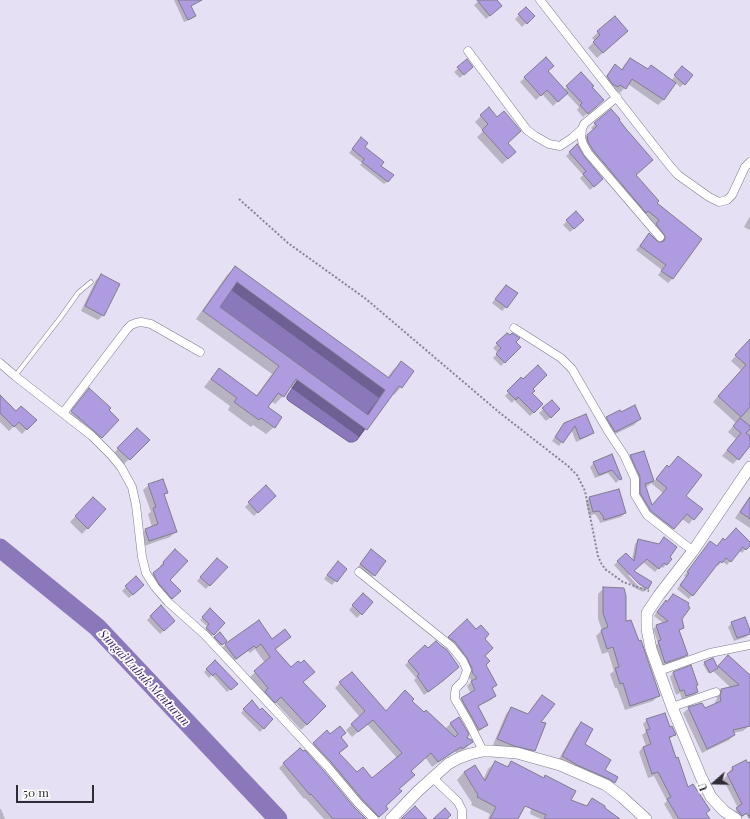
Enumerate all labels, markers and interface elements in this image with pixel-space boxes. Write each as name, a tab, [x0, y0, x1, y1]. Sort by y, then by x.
water label: Sungai Lubuk Menturun	[96, 627, 192, 729]
north arrow	[694, 763, 734, 803]
scale bar	[18, 777, 96, 803]
text: U	[694, 781, 711, 793]
text: 50 m	[23, 784, 49, 800]

